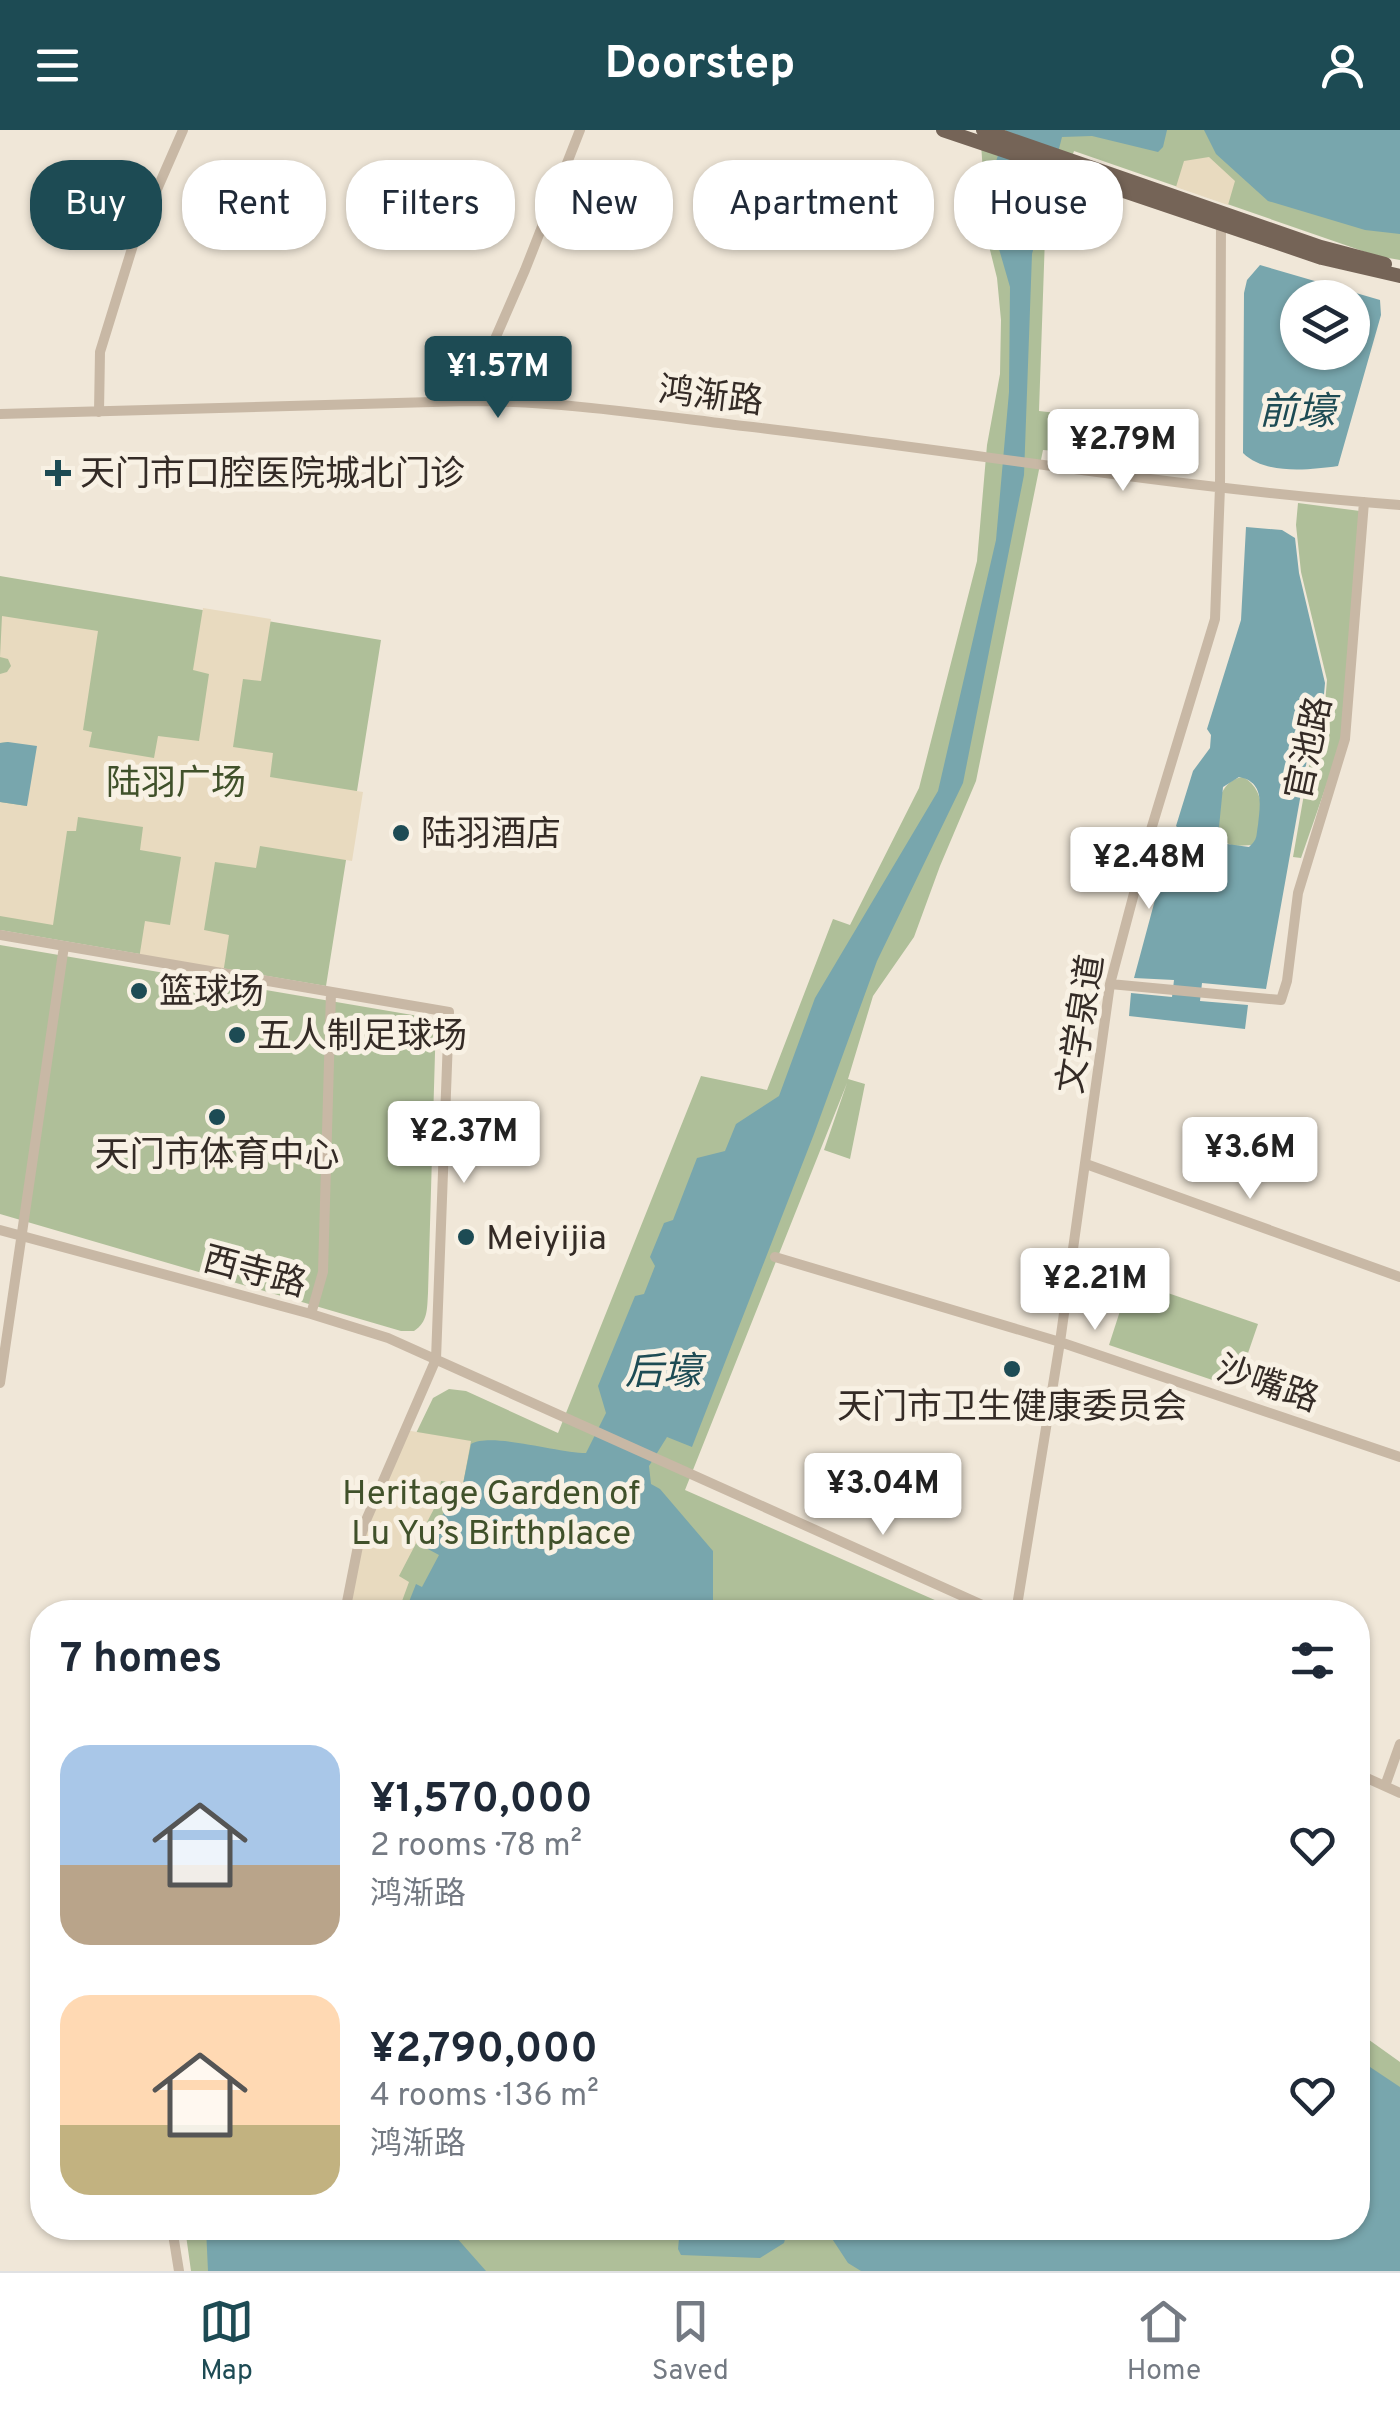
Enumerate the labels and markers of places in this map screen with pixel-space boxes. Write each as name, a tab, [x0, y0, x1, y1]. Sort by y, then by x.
pin: ¥1.57M	[417, 336, 579, 421]
pin: ¥2.79M	[1042, 409, 1204, 494]
place label: 天门市口腔医院城北门诊	[80, 454, 465, 498]
marker: 天门市口腔医院城北门诊	[45, 460, 71, 486]
place label: 陆羽酒店	[421, 814, 561, 858]
marker: 陆羽酒店	[390, 822, 412, 844]
pin: ¥2.48M	[1068, 827, 1230, 912]
place label: 篮球场	[159, 972, 264, 1016]
marker: 篮球场	[128, 980, 150, 1002]
place label: 五人制足球场	[257, 1016, 467, 1060]
marker: 五人制足球场	[226, 1024, 248, 1046]
pin: ¥2.37M	[383, 1101, 545, 1186]
marker: 天门市体育中心	[206, 1106, 228, 1128]
pin: ¥3.6M	[1180, 1117, 1320, 1202]
place label: 天门市体育中心	[94, 1135, 340, 1179]
place label: Meiyijia	[486, 1218, 607, 1262]
marker: Meiyijia	[455, 1226, 477, 1248]
pin: ¥2.21M	[1014, 1248, 1176, 1333]
marker: 天门市卫生健康委员会	[1001, 1358, 1023, 1380]
place label: 天门市卫生健康委员会	[837, 1387, 1187, 1431]
pin: ¥3.04M	[802, 1453, 964, 1538]

